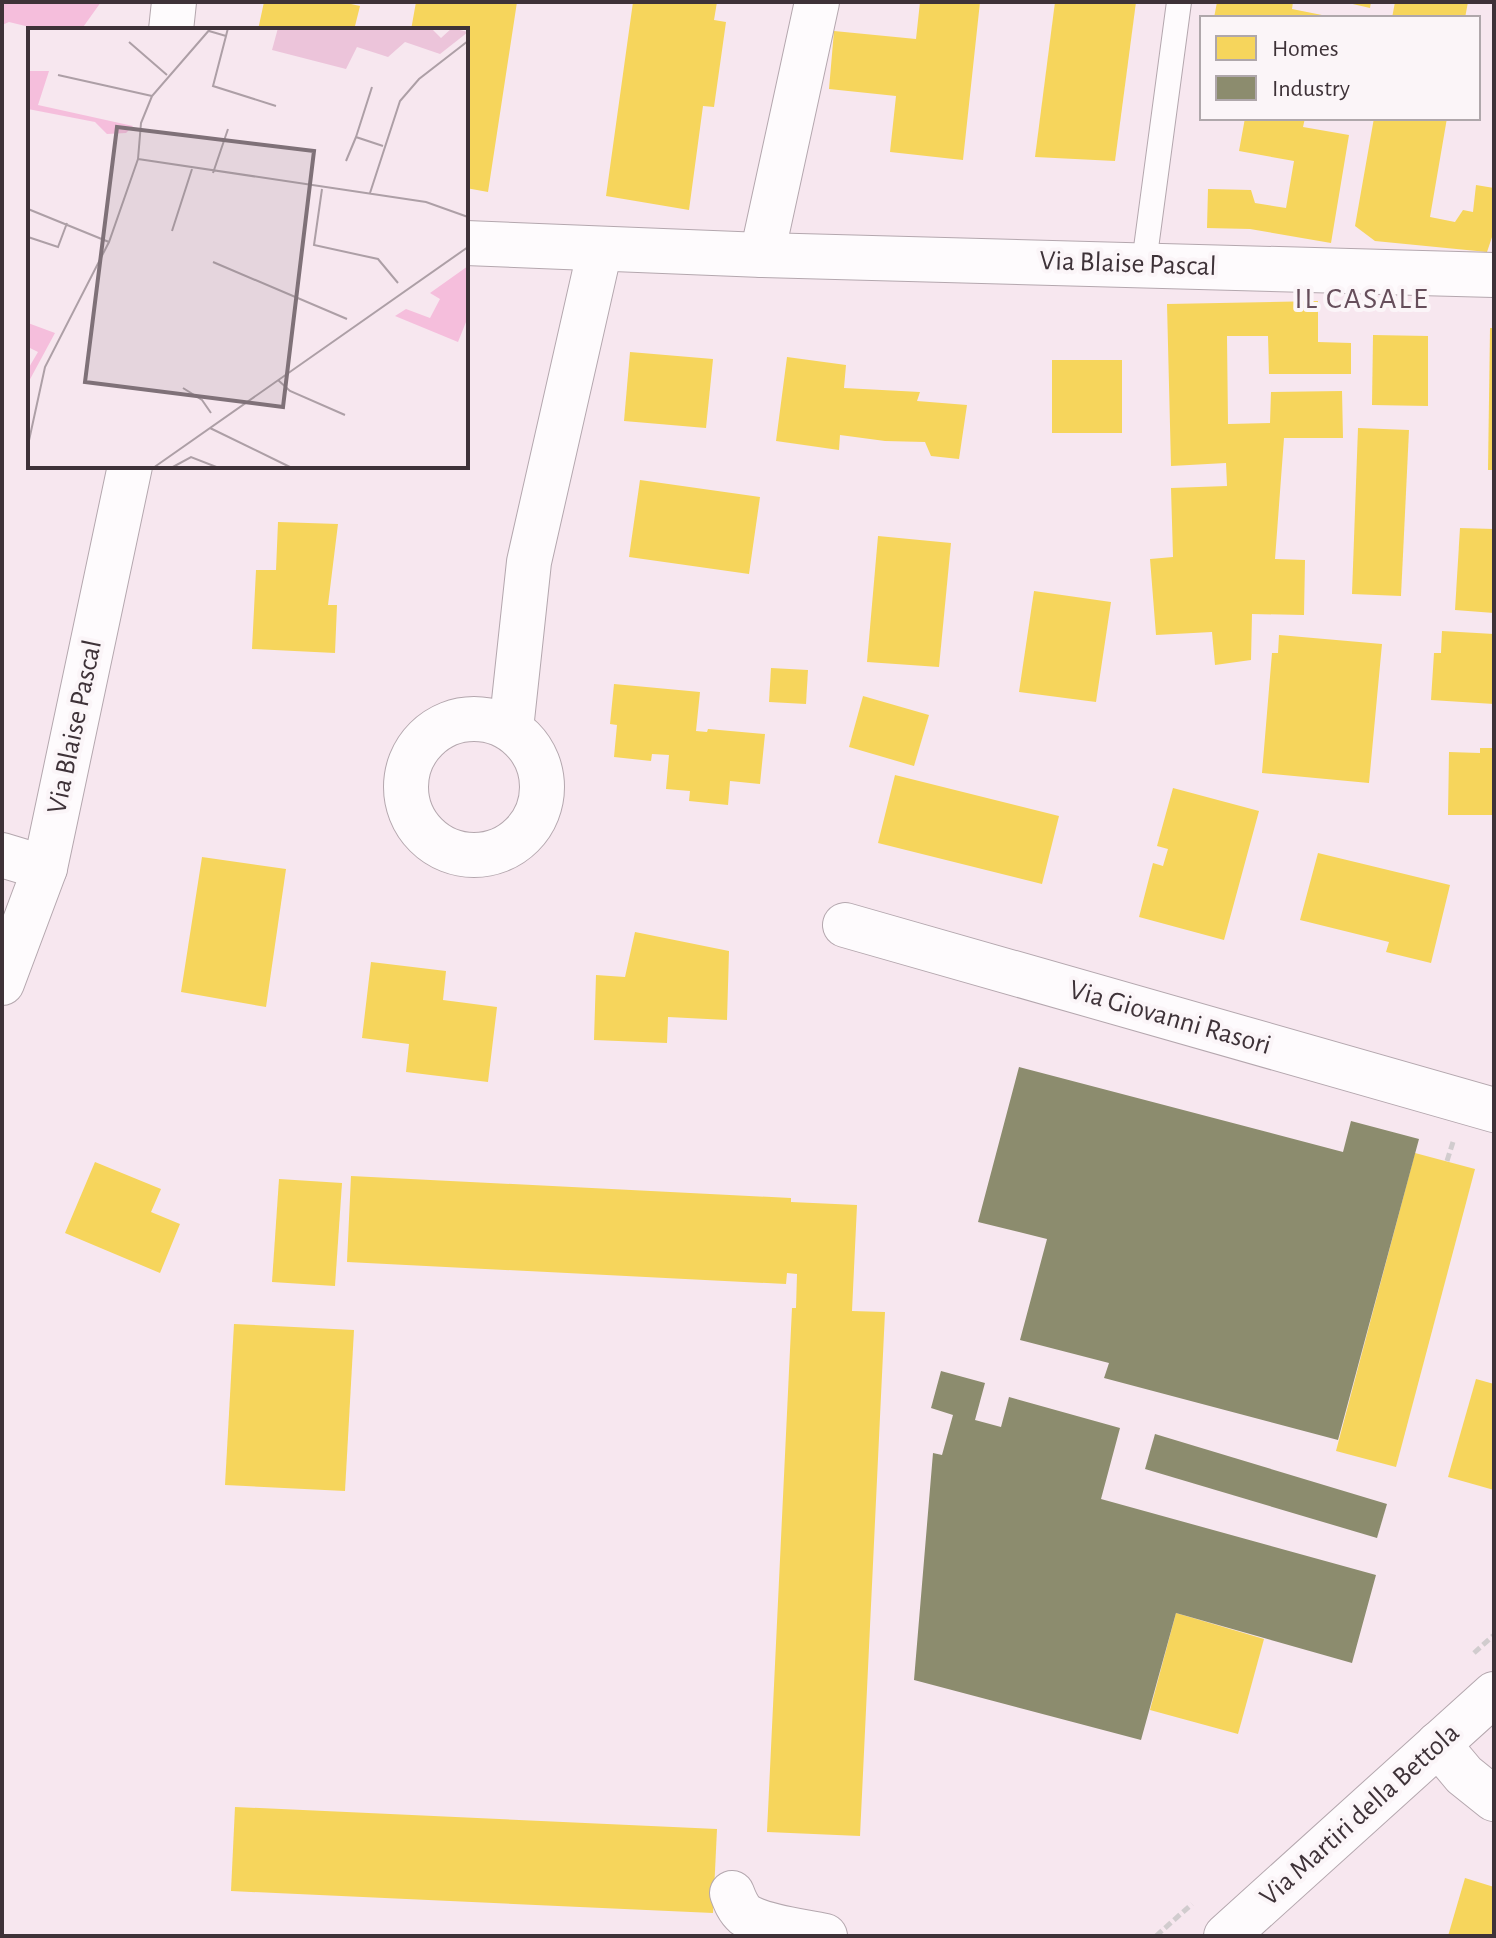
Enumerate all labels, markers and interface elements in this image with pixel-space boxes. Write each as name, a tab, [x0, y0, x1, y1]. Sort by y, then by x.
legend	[1200, 16, 1480, 120]
inset map	[28, 28, 468, 468]
text: Homes	[1272, 37, 1339, 61]
text: Industry	[1272, 77, 1350, 101]
street label: Via Blaise Pascal	[1039, 247, 1217, 281]
district label: IL CASALE	[1295, 284, 1429, 314]
street label: Via Blaise Pascal	[43, 637, 107, 817]
street label: Via Giovanni Rasori	[1066, 976, 1274, 1060]
street label: Via Martiri della Bettola	[1255, 1718, 1465, 1911]

